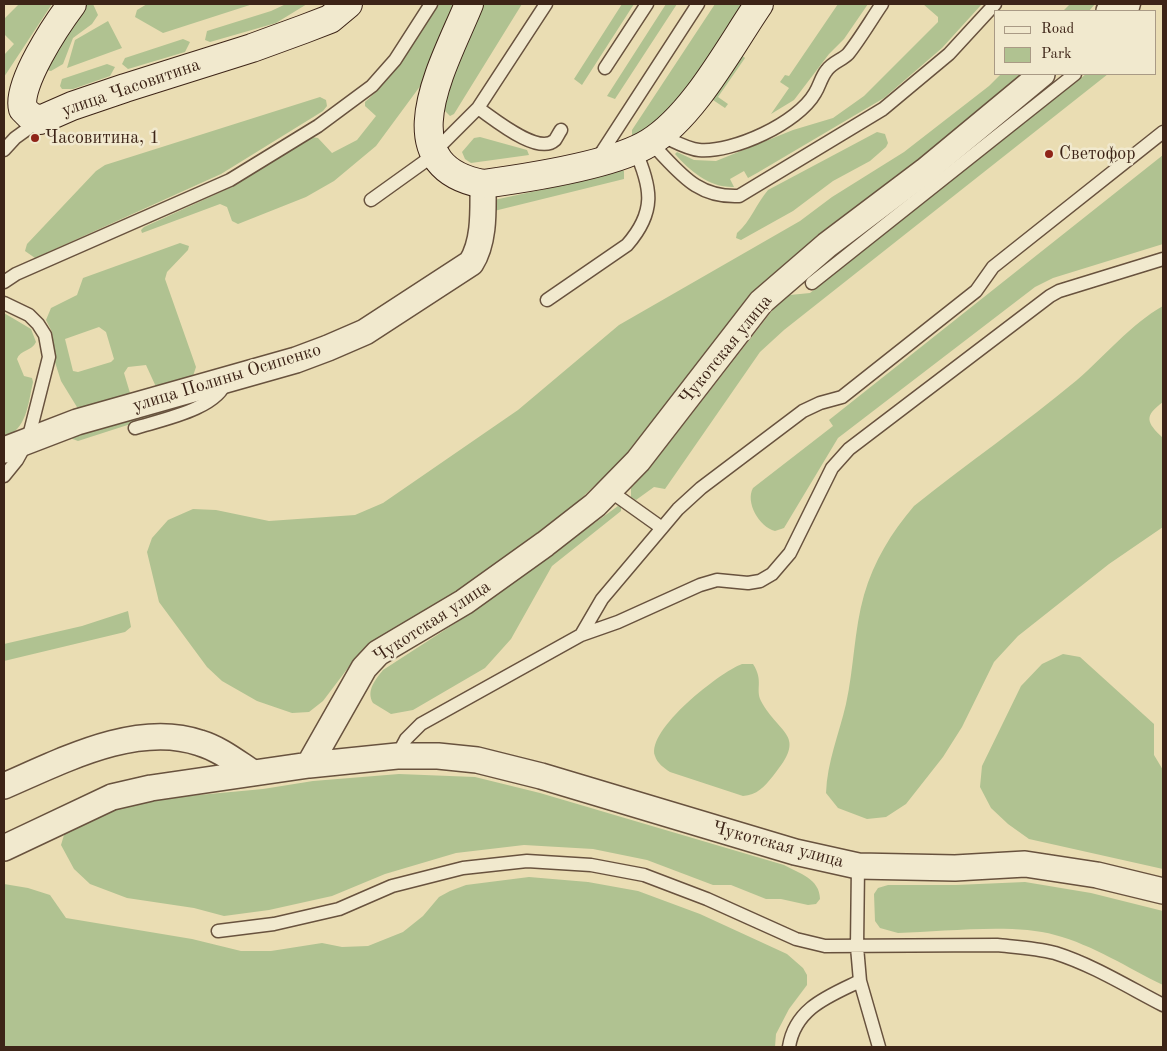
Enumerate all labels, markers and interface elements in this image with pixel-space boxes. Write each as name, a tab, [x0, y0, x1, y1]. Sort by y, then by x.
legend	[994, 10, 1157, 75]
text: Road	[1041, 22, 1074, 37]
text: Park	[1041, 47, 1072, 62]
street label: улица Часовитина	[59, 54, 203, 122]
place label: Часовитина, 1	[45, 127, 160, 149]
marker: Часовитина, 1	[29, 132, 41, 144]
place label: Светофор	[1059, 143, 1136, 165]
marker: Светофор	[1043, 148, 1055, 160]
street label: Чукотская улица	[675, 291, 777, 409]
street label: улица Полины Осипенко	[130, 339, 324, 417]
street label: Чукотская улица	[369, 576, 495, 668]
street label: Чукотская улица	[710, 817, 846, 873]

